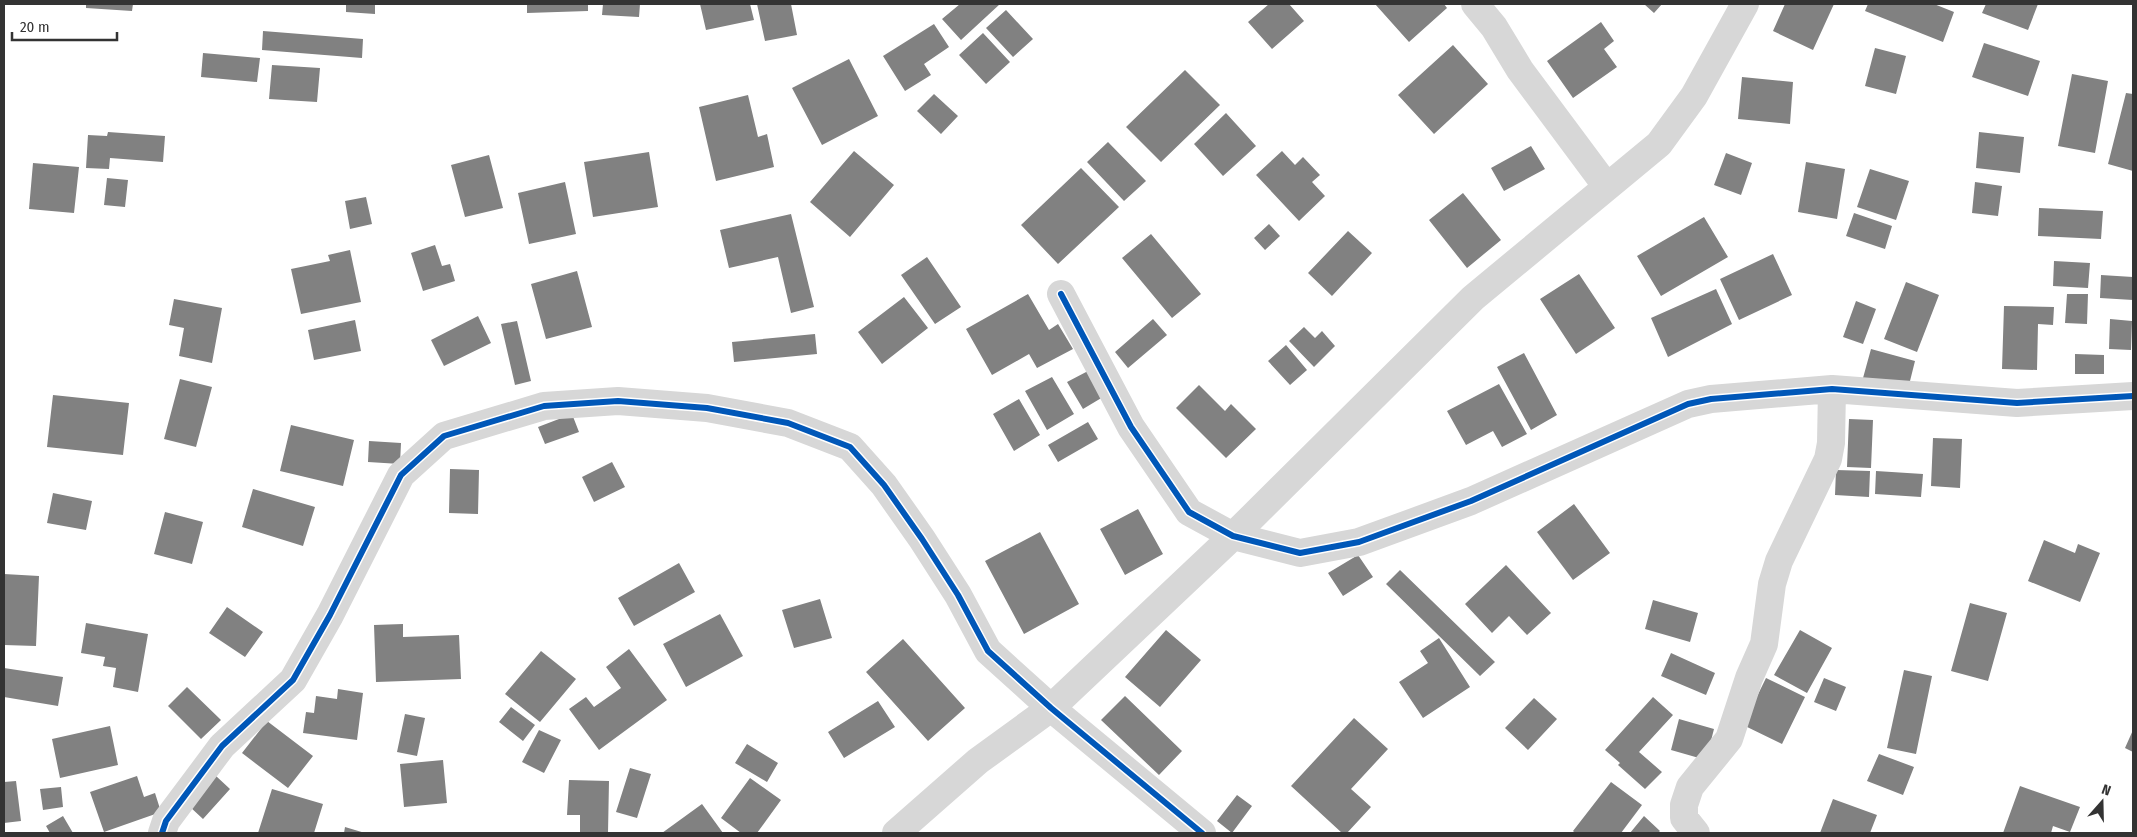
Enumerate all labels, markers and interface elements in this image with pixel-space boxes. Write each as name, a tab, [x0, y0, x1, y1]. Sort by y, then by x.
scale bar	[12, 10, 118, 42]
text: 20 m	[20, 18, 50, 36]
north arrow	[2077, 777, 2127, 827]
text: N	[2099, 781, 2113, 800]

